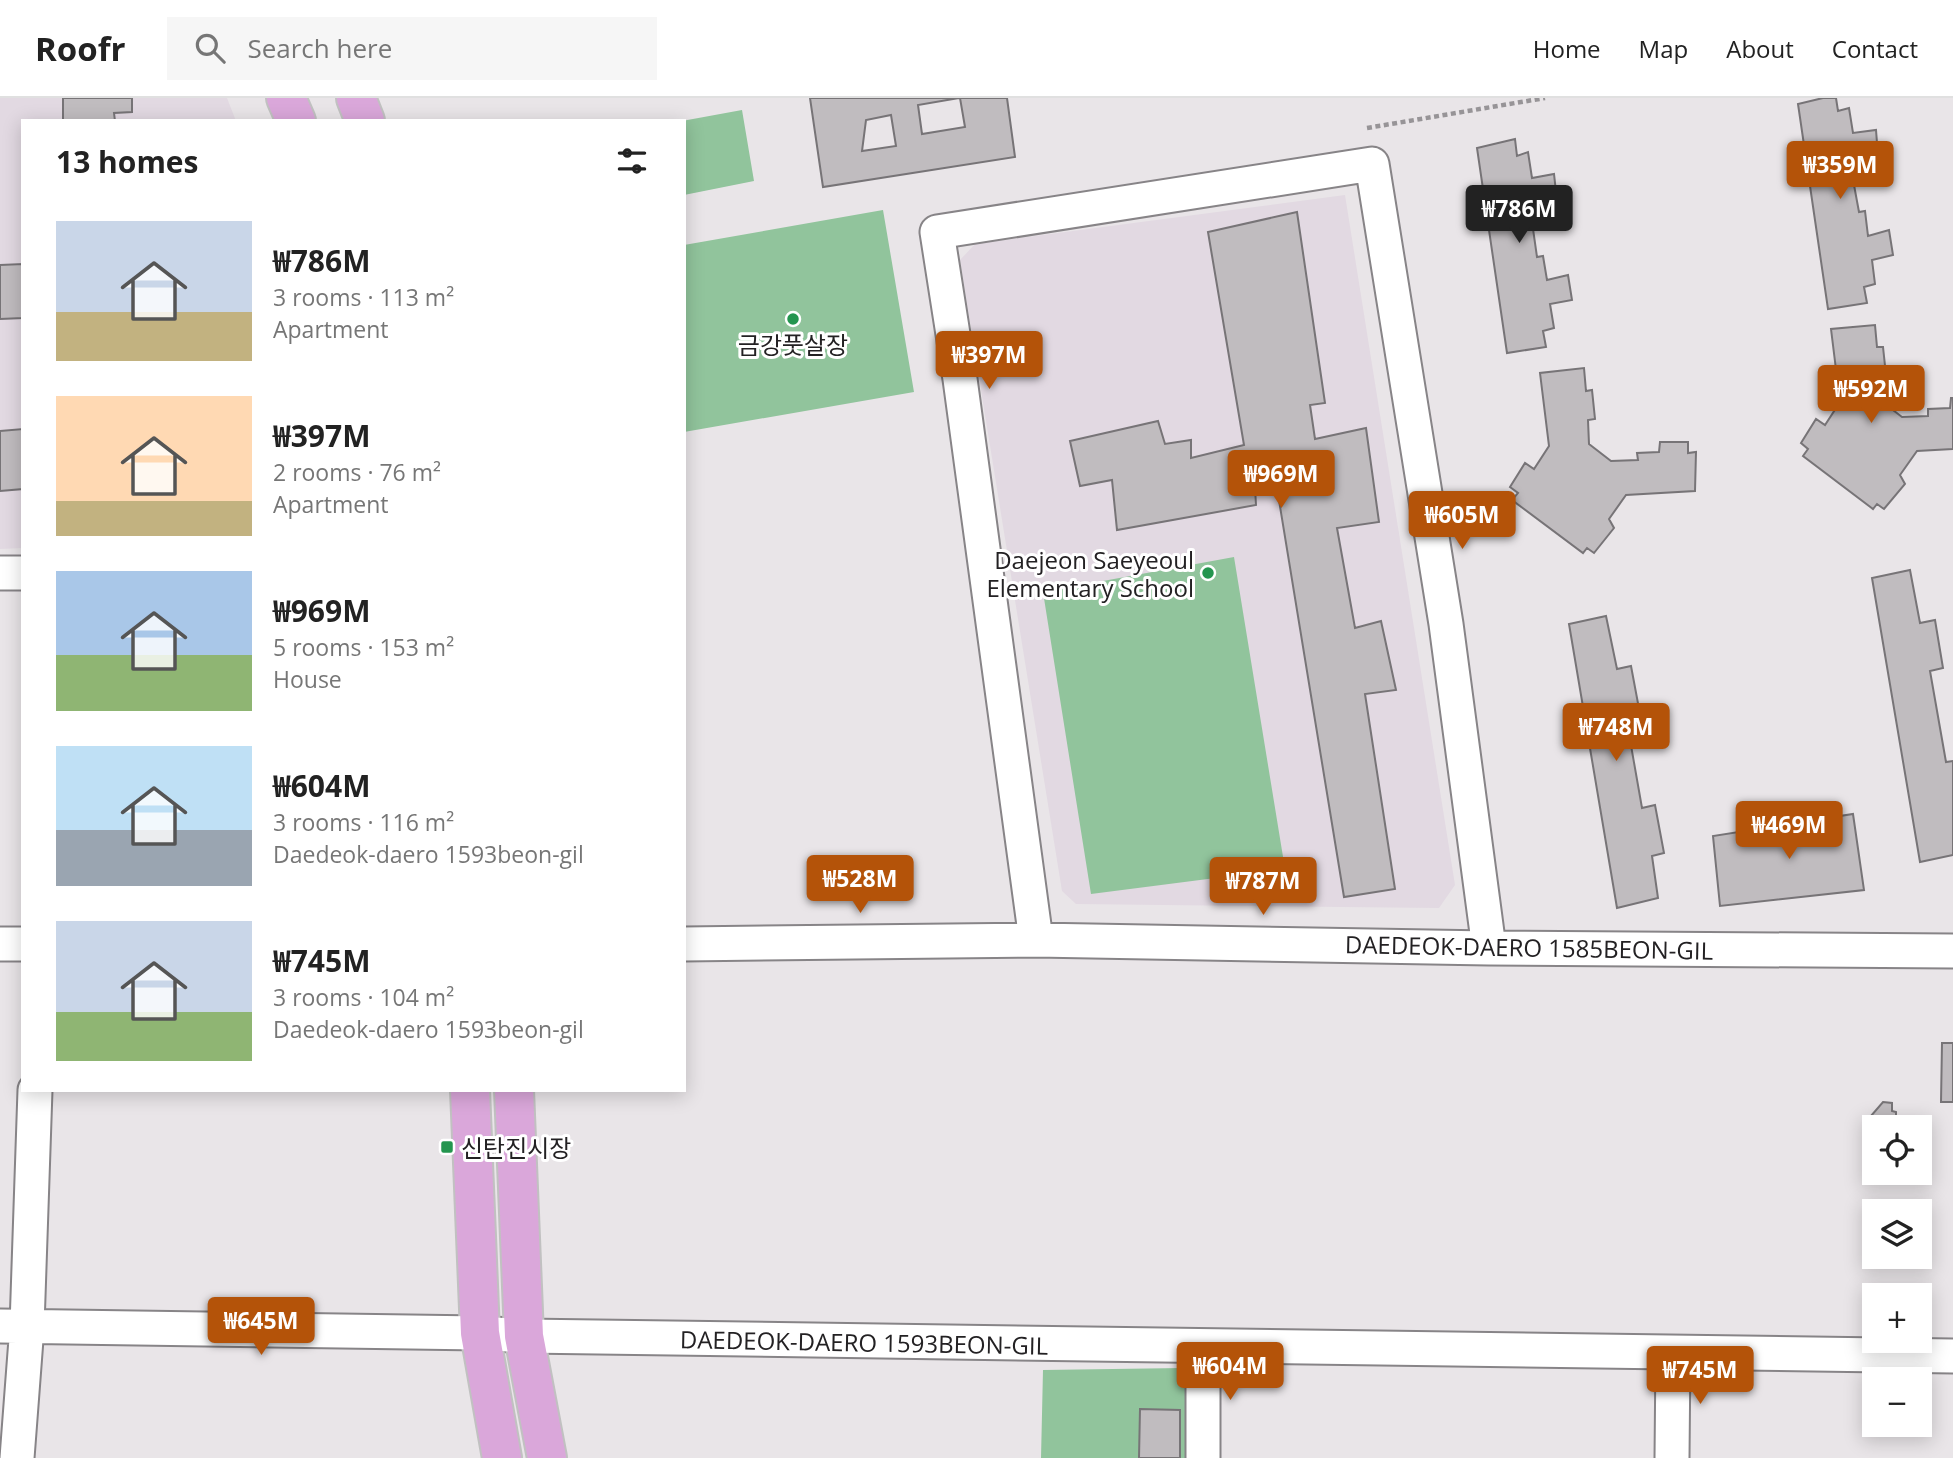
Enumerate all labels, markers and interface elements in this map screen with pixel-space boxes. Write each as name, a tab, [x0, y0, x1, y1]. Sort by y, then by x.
search box	[167, 17, 657, 80]
text: Roofr	[35, 26, 125, 71]
icon: search	[191, 29, 229, 67]
text: Search here	[247, 30, 392, 66]
text: Home	[1533, 32, 1601, 65]
text: Map	[1639, 32, 1688, 65]
text: About	[1726, 32, 1794, 65]
text: Contact	[1832, 32, 1918, 65]
text: 13 homes	[56, 141, 199, 182]
pin: ₩359M	[1791, 141, 1889, 201]
icon: filters	[613, 142, 651, 180]
text: ₩359M	[1803, 148, 1877, 180]
pin: ₩786M	[1470, 186, 1568, 245]
text: ₩786M	[1482, 192, 1556, 224]
text: ₩786M	[273, 240, 370, 281]
icon: home	[112, 249, 196, 333]
text: 3 rooms · 113 m²	[273, 281, 454, 313]
marker: 금강풋살장	[785, 311, 801, 327]
text: Apartment	[273, 313, 389, 345]
place label: 금강풋살장	[738, 328, 848, 361]
pin: ₩397M	[940, 331, 1038, 391]
text: ₩397M	[952, 338, 1026, 370]
pin: ₩592M	[1822, 366, 1920, 425]
text: ₩592M	[1834, 372, 1908, 404]
text: ₩397M	[273, 415, 370, 456]
icon: home	[112, 424, 196, 508]
pin: ₩969M	[1232, 450, 1330, 510]
text: 2 rooms · 76 m²	[273, 456, 441, 488]
text: ₩969M	[1244, 457, 1318, 489]
text: Apartment	[273, 488, 389, 520]
pin: ₩605M	[1413, 491, 1511, 551]
text: ₩605M	[1425, 498, 1499, 530]
place label: Daejeon Saeyeoul Elementary School	[986, 543, 1194, 604]
marker: Daejeon Saeyeoul Elementary School	[1200, 565, 1216, 581]
text: ₩969M	[273, 590, 370, 631]
icon: home	[112, 599, 196, 683]
text: 5 rooms · 153 m²	[273, 631, 454, 663]
text: House	[273, 663, 342, 695]
pin: ₩748M	[1567, 704, 1665, 763]
text: ₩748M	[1579, 710, 1653, 742]
text: ₩604M	[273, 765, 370, 806]
icon: home	[112, 774, 196, 858]
pin: ₩469M	[1740, 802, 1838, 861]
text: 3 rooms · 116 m²	[273, 806, 454, 838]
text: ₩469M	[1752, 808, 1826, 840]
text: Daedeok-daero 1593beon-gil	[273, 838, 584, 870]
pin: ₩528M	[811, 856, 909, 915]
pin: ₩787M	[1214, 858, 1312, 917]
text: ₩528M	[823, 862, 897, 894]
text: ₩787M	[1226, 864, 1300, 896]
street label: DAEDEOK-DAERO 1585BEON-GIL	[1345, 927, 1713, 967]
text: ₩745M	[273, 940, 370, 981]
icon: home	[112, 949, 196, 1033]
text: 3 rooms · 104 m²	[273, 981, 454, 1013]
text: Daedeok-daero 1593beon-gil	[273, 1013, 584, 1045]
map controls	[1862, 1115, 1932, 1437]
button: locate	[1862, 1115, 1932, 1185]
place label: 신탄진시장	[461, 1131, 571, 1164]
marker: 신탄진시장	[439, 1139, 455, 1155]
button: layers	[1862, 1199, 1932, 1269]
button: +	[1862, 1283, 1932, 1353]
pin: ₩645M	[212, 1298, 310, 1357]
text: ₩645M	[224, 1304, 298, 1336]
street label: DAEDEOK-DAERO 1593BEON-GIL	[680, 1322, 1048, 1362]
pin: ₩604M	[1181, 1342, 1279, 1402]
pin: ₩745M	[1651, 1346, 1749, 1406]
text: ₩604M	[1193, 1349, 1267, 1381]
text: ₩745M	[1663, 1353, 1737, 1385]
button: −	[1862, 1367, 1932, 1437]

